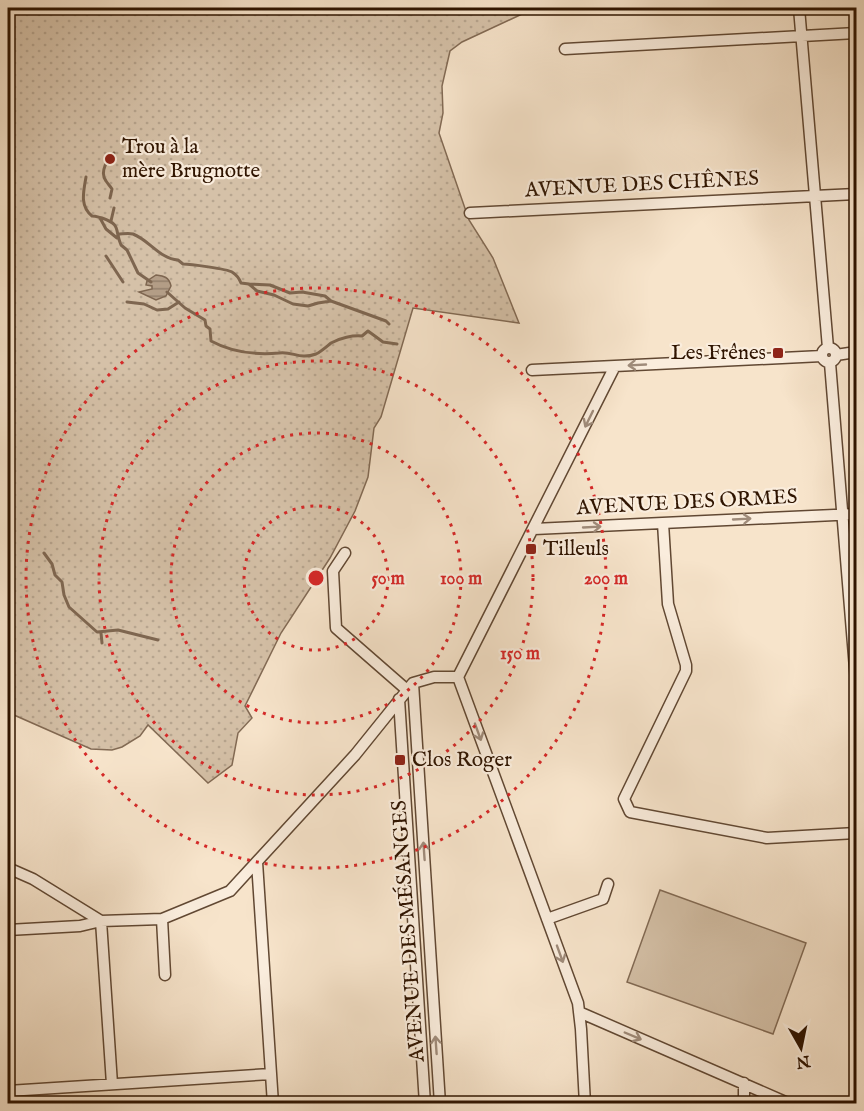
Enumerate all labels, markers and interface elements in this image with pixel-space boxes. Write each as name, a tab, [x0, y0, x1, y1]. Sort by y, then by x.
place label: Trou à la mère Brugnotte	[122, 134, 261, 185]
marker: Trou à la mère Brugnotte	[103, 152, 117, 166]
street label: AVENUE DES CHÊNES	[523, 164, 760, 205]
place label: Les Frênes	[671, 340, 766, 367]
marker: Les Frênes	[771, 346, 785, 360]
one-way arrow	[628, 360, 648, 371]
one-way arrow	[583, 409, 595, 427]
street label: AVENUE DES ORMES	[575, 484, 798, 522]
one-way arrow	[732, 514, 752, 525]
one-way arrow	[582, 521, 602, 532]
place label: Tilleuls	[543, 536, 609, 563]
marker: Tilleuls	[524, 542, 538, 556]
centre of rings	[306, 568, 326, 588]
text: 50 m	[371, 568, 405, 591]
text: 100 m	[440, 568, 482, 591]
text: 200 m	[584, 568, 628, 591]
text: 150 m	[500, 643, 540, 666]
one-way arrow	[473, 722, 484, 741]
place label: Clos Roger	[412, 747, 512, 774]
marker: Clos Roger	[393, 753, 407, 767]
street label: AVENUE DES MÉSANGES	[385, 799, 432, 1064]
one-way arrow	[418, 841, 429, 861]
one-way arrow	[555, 944, 566, 963]
north arrow	[771, 1018, 831, 1078]
one-way arrow	[623, 1031, 641, 1042]
one-way arrow	[431, 1036, 442, 1056]
text: N	[794, 1050, 812, 1072]

